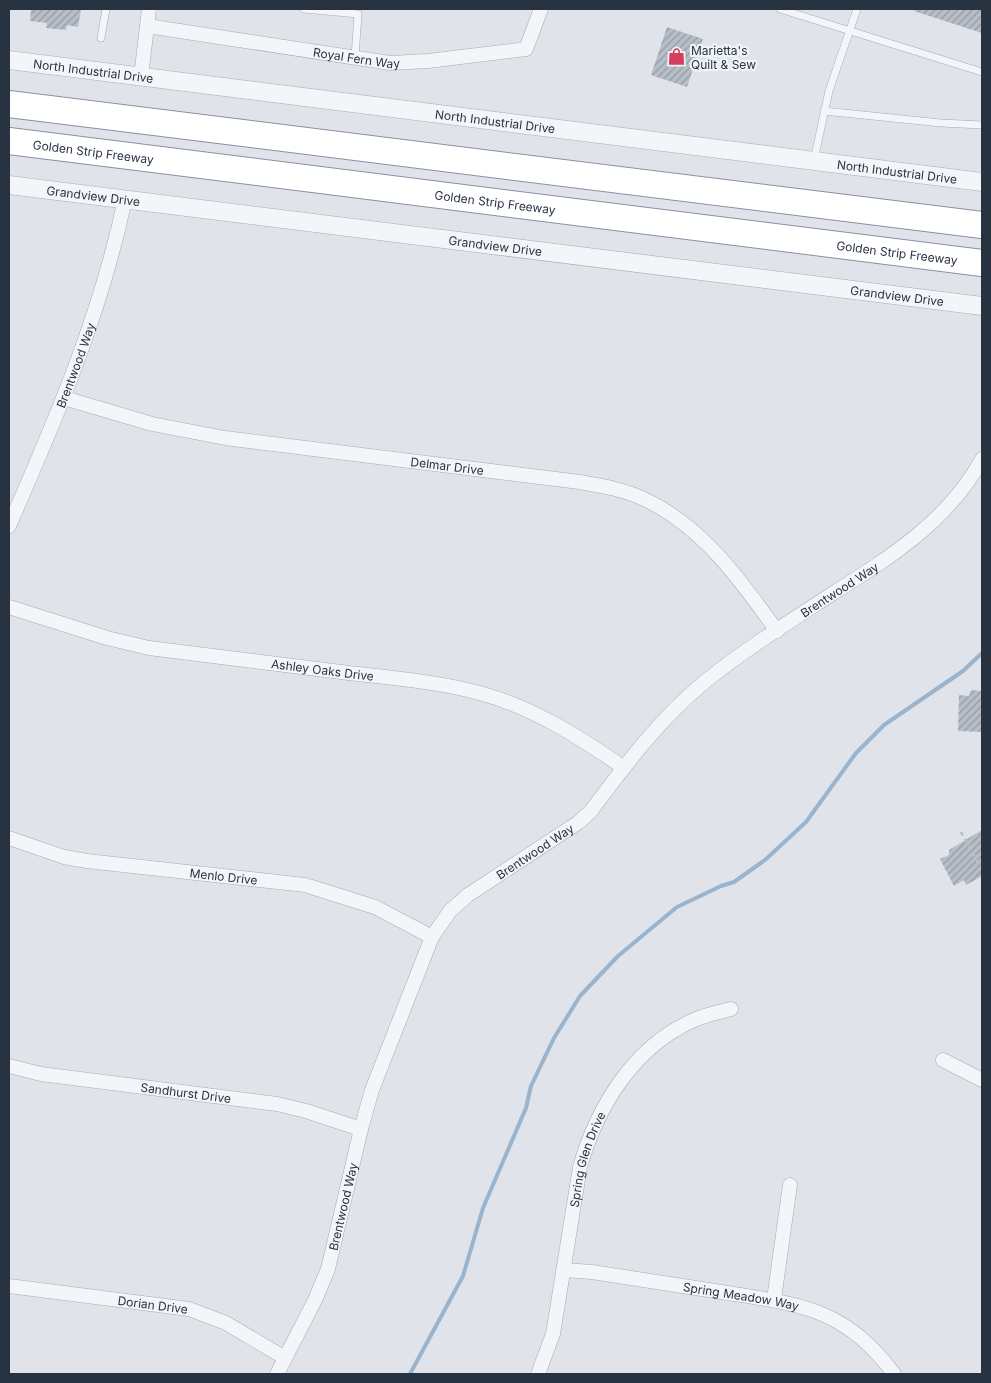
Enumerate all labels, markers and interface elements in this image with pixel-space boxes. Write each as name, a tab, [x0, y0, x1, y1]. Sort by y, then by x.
place label: Marietta's Quilt & Sew	[691, 43, 756, 72]
street label: Royal Fern Way	[312, 44, 401, 71]
shop icon: Marietta's Quilt & Sew	[667, 47, 687, 67]
street label: North Industrial Drive	[32, 56, 154, 86]
street label: North Industrial Drive	[434, 106, 556, 136]
street label: Golden Strip Freeway	[32, 137, 155, 167]
street label: North Industrial Drive	[836, 156, 958, 186]
street label: Grandview Drive	[46, 182, 141, 209]
street label: Golden Strip Freeway	[434, 187, 557, 217]
street label: Grandview Drive	[448, 232, 543, 259]
street label: Golden Strip Freeway	[836, 237, 959, 267]
street label: Grandview Drive	[849, 282, 945, 309]
street label: Brentwood Way	[53, 320, 98, 410]
street label: Delmar Drive	[410, 454, 485, 478]
street label: Brentwood Way	[797, 559, 881, 620]
street label: Ashley Oaks Drive	[270, 656, 375, 683]
street label: Brentwood Way	[493, 820, 576, 882]
street label: Menlo Drive	[189, 865, 258, 887]
street label: Sandhurst Drive	[140, 1079, 232, 1106]
street label: Spring Glen Drive	[566, 1109, 608, 1208]
street label: Brentwood Way	[325, 1161, 360, 1252]
street label: Spring Meadow Way	[682, 1279, 801, 1313]
street label: Dorian Drive	[117, 1292, 189, 1316]

